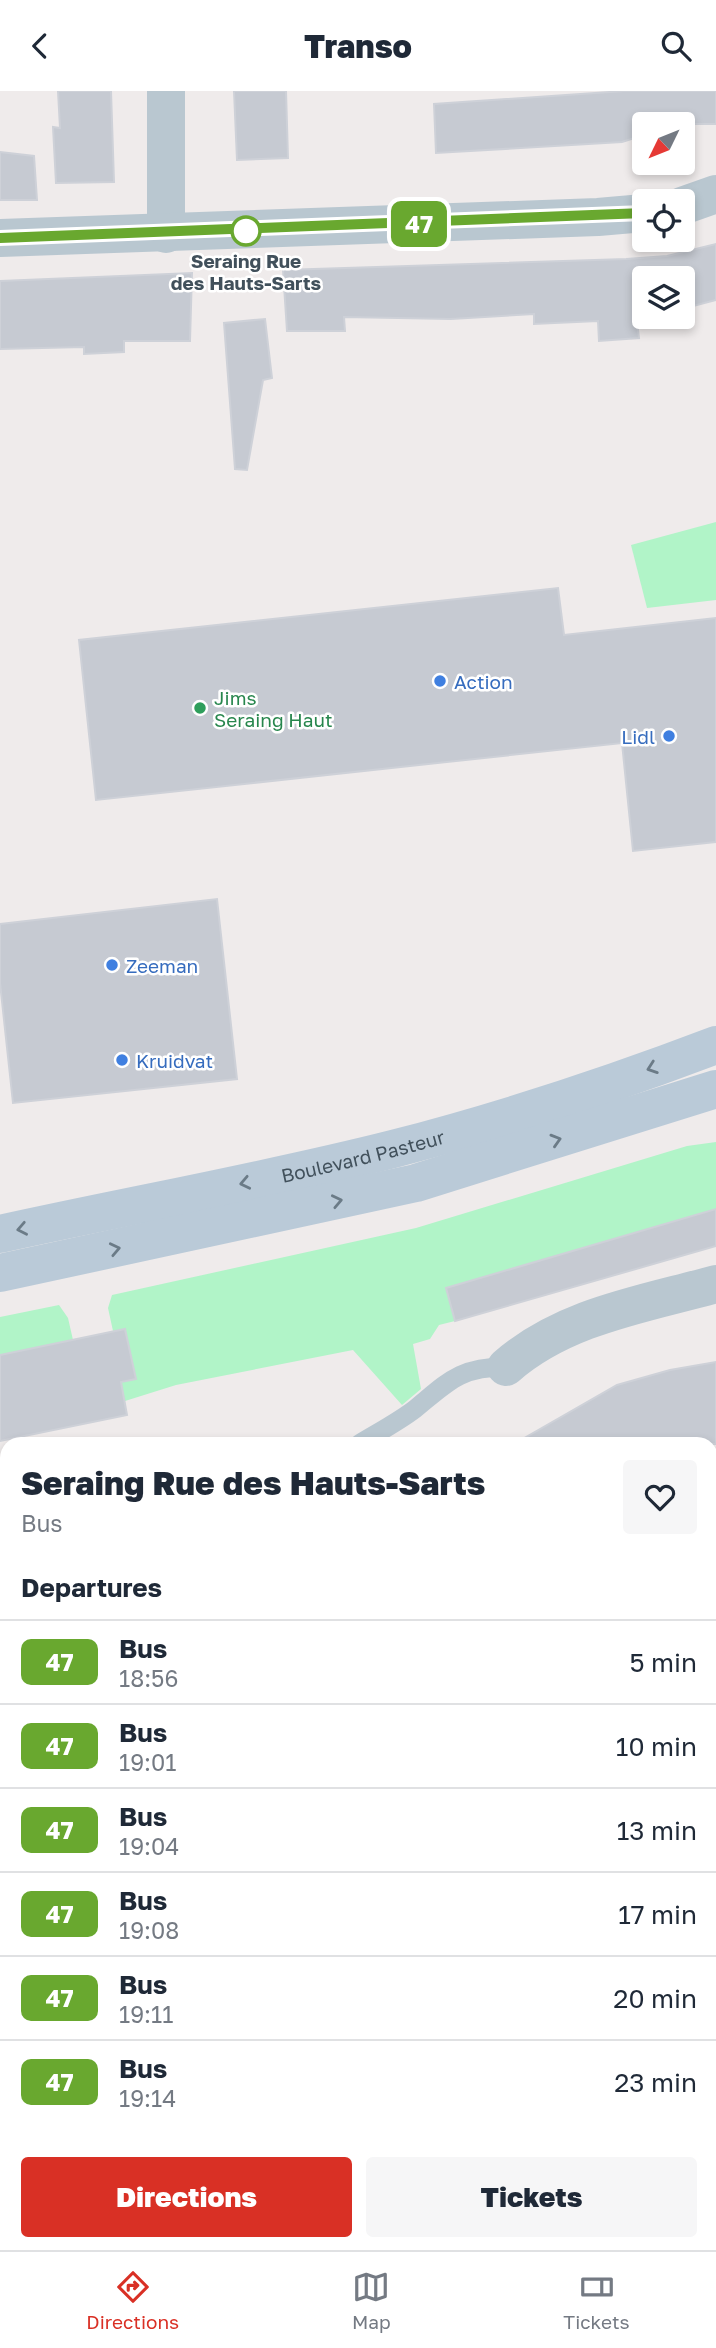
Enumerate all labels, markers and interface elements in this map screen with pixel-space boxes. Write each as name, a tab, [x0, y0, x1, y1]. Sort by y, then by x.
icon: back	[21, 27, 59, 65]
text: Transo	[304, 27, 412, 65]
icon: search	[657, 27, 695, 65]
north arrow	[632, 112, 695, 175]
map controls	[632, 112, 695, 329]
button: locate	[632, 189, 695, 252]
line badge: 47	[388, 201, 450, 247]
text: 47	[405, 209, 433, 238]
marker: Seraing Rue des Hauts-Sarts	[231, 216, 261, 246]
place label: Seraing Rue des Hauts-Sarts	[171, 249, 322, 294]
button: layers	[632, 266, 695, 329]
place label: Action	[454, 670, 513, 693]
marker: Action	[432, 673, 448, 689]
place label: Jims Seraing Haut	[214, 686, 333, 731]
marker: Jims Seraing Haut	[192, 700, 208, 716]
place label: Lidl	[621, 725, 655, 748]
marker: Lidl	[661, 728, 677, 744]
place label: Zeeman	[126, 954, 198, 977]
marker: Zeeman	[104, 957, 120, 973]
place label: Kruidvat	[136, 1049, 213, 1072]
marker: Kruidvat	[114, 1052, 130, 1068]
one-way arrow	[646, 1060, 658, 1074]
street label: Boulevard Pasteur	[279, 1124, 447, 1186]
one-way arrow	[550, 1134, 562, 1148]
one-way arrow	[239, 1175, 251, 1190]
one-way arrow	[331, 1194, 343, 1209]
one-way arrow	[16, 1221, 28, 1236]
one-way arrow	[109, 1243, 121, 1258]
button: heart	[623, 1460, 697, 1534]
text: Seraing Rue des Hauts-Sarts	[21, 1463, 485, 1502]
text: Bus	[21, 1509, 63, 1537]
text: Departures	[21, 1572, 162, 1603]
text: Bus	[119, 1633, 167, 1664]
text: 47	[45, 1647, 74, 1676]
text: 5 min	[629, 1647, 697, 1678]
text: 18:56	[119, 1664, 178, 1692]
text: Bus	[119, 1717, 167, 1748]
text: 47	[45, 1731, 74, 1760]
text: 10 min	[616, 1731, 697, 1762]
text: 19:01	[119, 1748, 176, 1776]
text: Bus	[119, 1801, 167, 1832]
text: 47	[45, 1815, 74, 1844]
text: 13 min	[617, 1815, 697, 1846]
text: 19:04	[119, 1832, 179, 1860]
text: Bus	[119, 1885, 167, 1916]
text: 47	[45, 1899, 74, 1928]
text: 17 min	[618, 1899, 697, 1930]
text: 19:08	[119, 1916, 179, 1944]
text: Bus	[119, 1969, 167, 2000]
text: 47	[45, 1983, 74, 2012]
text: 20 min	[613, 1983, 697, 2014]
text: 19:11	[119, 2000, 173, 2028]
text: Bus	[119, 2053, 167, 2084]
text: 47	[45, 2067, 74, 2096]
text: 23 min	[614, 2067, 697, 2098]
text: 19:14	[119, 2084, 176, 2112]
button: Directions	[21, 2157, 352, 2237]
button: Tickets	[366, 2157, 697, 2237]
tab: Directions	[86, 2268, 179, 2333]
tab: Map	[352, 2268, 391, 2333]
tab: Tickets	[563, 2268, 630, 2333]

